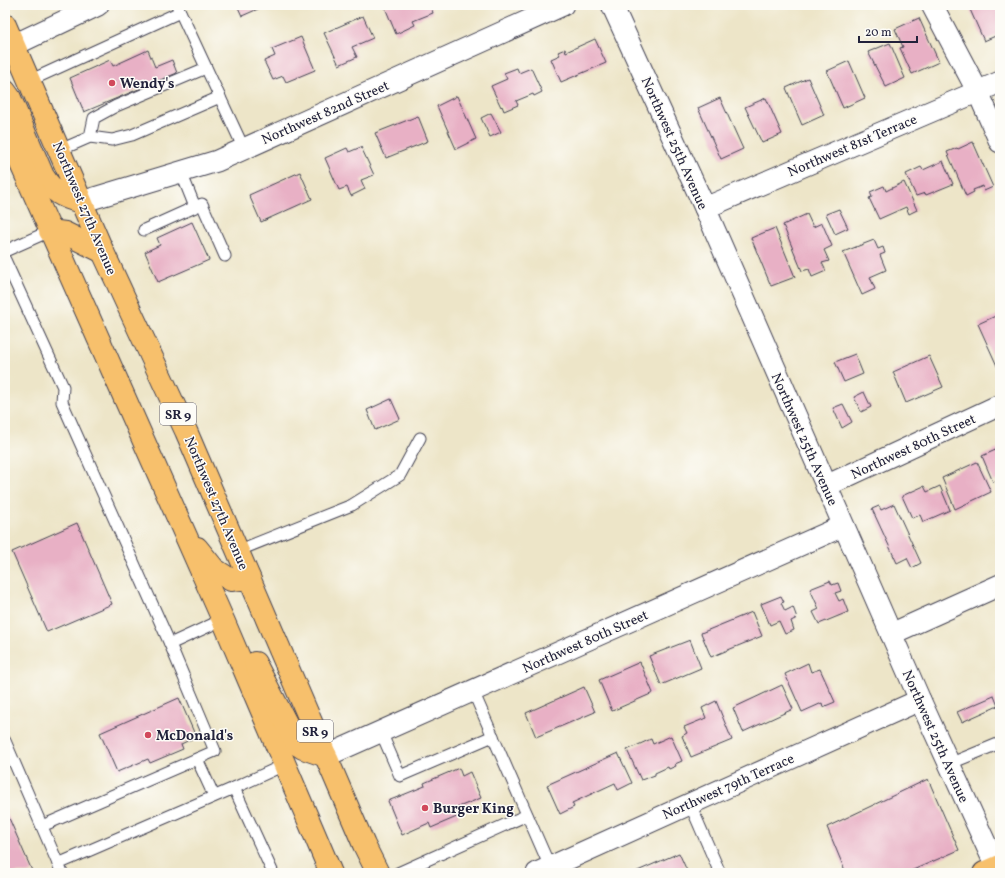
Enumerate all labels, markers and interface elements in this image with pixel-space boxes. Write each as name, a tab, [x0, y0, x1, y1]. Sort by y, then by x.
scale bar	[859, 18, 917, 44]
text: 20 m	[865, 25, 892, 41]
street label: Northwest 25th Avenue	[636, 74, 712, 213]
place label: Wendy's	[120, 75, 175, 94]
street label: Northwest 82nd Street	[259, 77, 392, 150]
marker: Wendy's	[107, 78, 117, 88]
street label: Northwest 81st Terrace	[785, 110, 920, 182]
street label: Northwest 27th Avenue	[47, 139, 120, 279]
street label: Northwest 25th Avenue	[766, 370, 842, 509]
road number: SR 9	[160, 403, 196, 425]
street label: Northwest 80th Street	[848, 410, 979, 485]
street label: Northwest 27th Avenue	[179, 434, 252, 574]
street label: Northwest 80th Street	[520, 606, 652, 679]
street label: Northwest 25th Avenue	[897, 667, 973, 806]
road number: SR 9	[297, 720, 333, 742]
place label: McDonald's	[156, 727, 233, 746]
marker: McDonald's	[143, 730, 153, 740]
street label: Northwest 79th Terrace	[660, 750, 798, 825]
place label: Burger King	[433, 800, 514, 819]
marker: Burger King	[420, 803, 430, 813]

